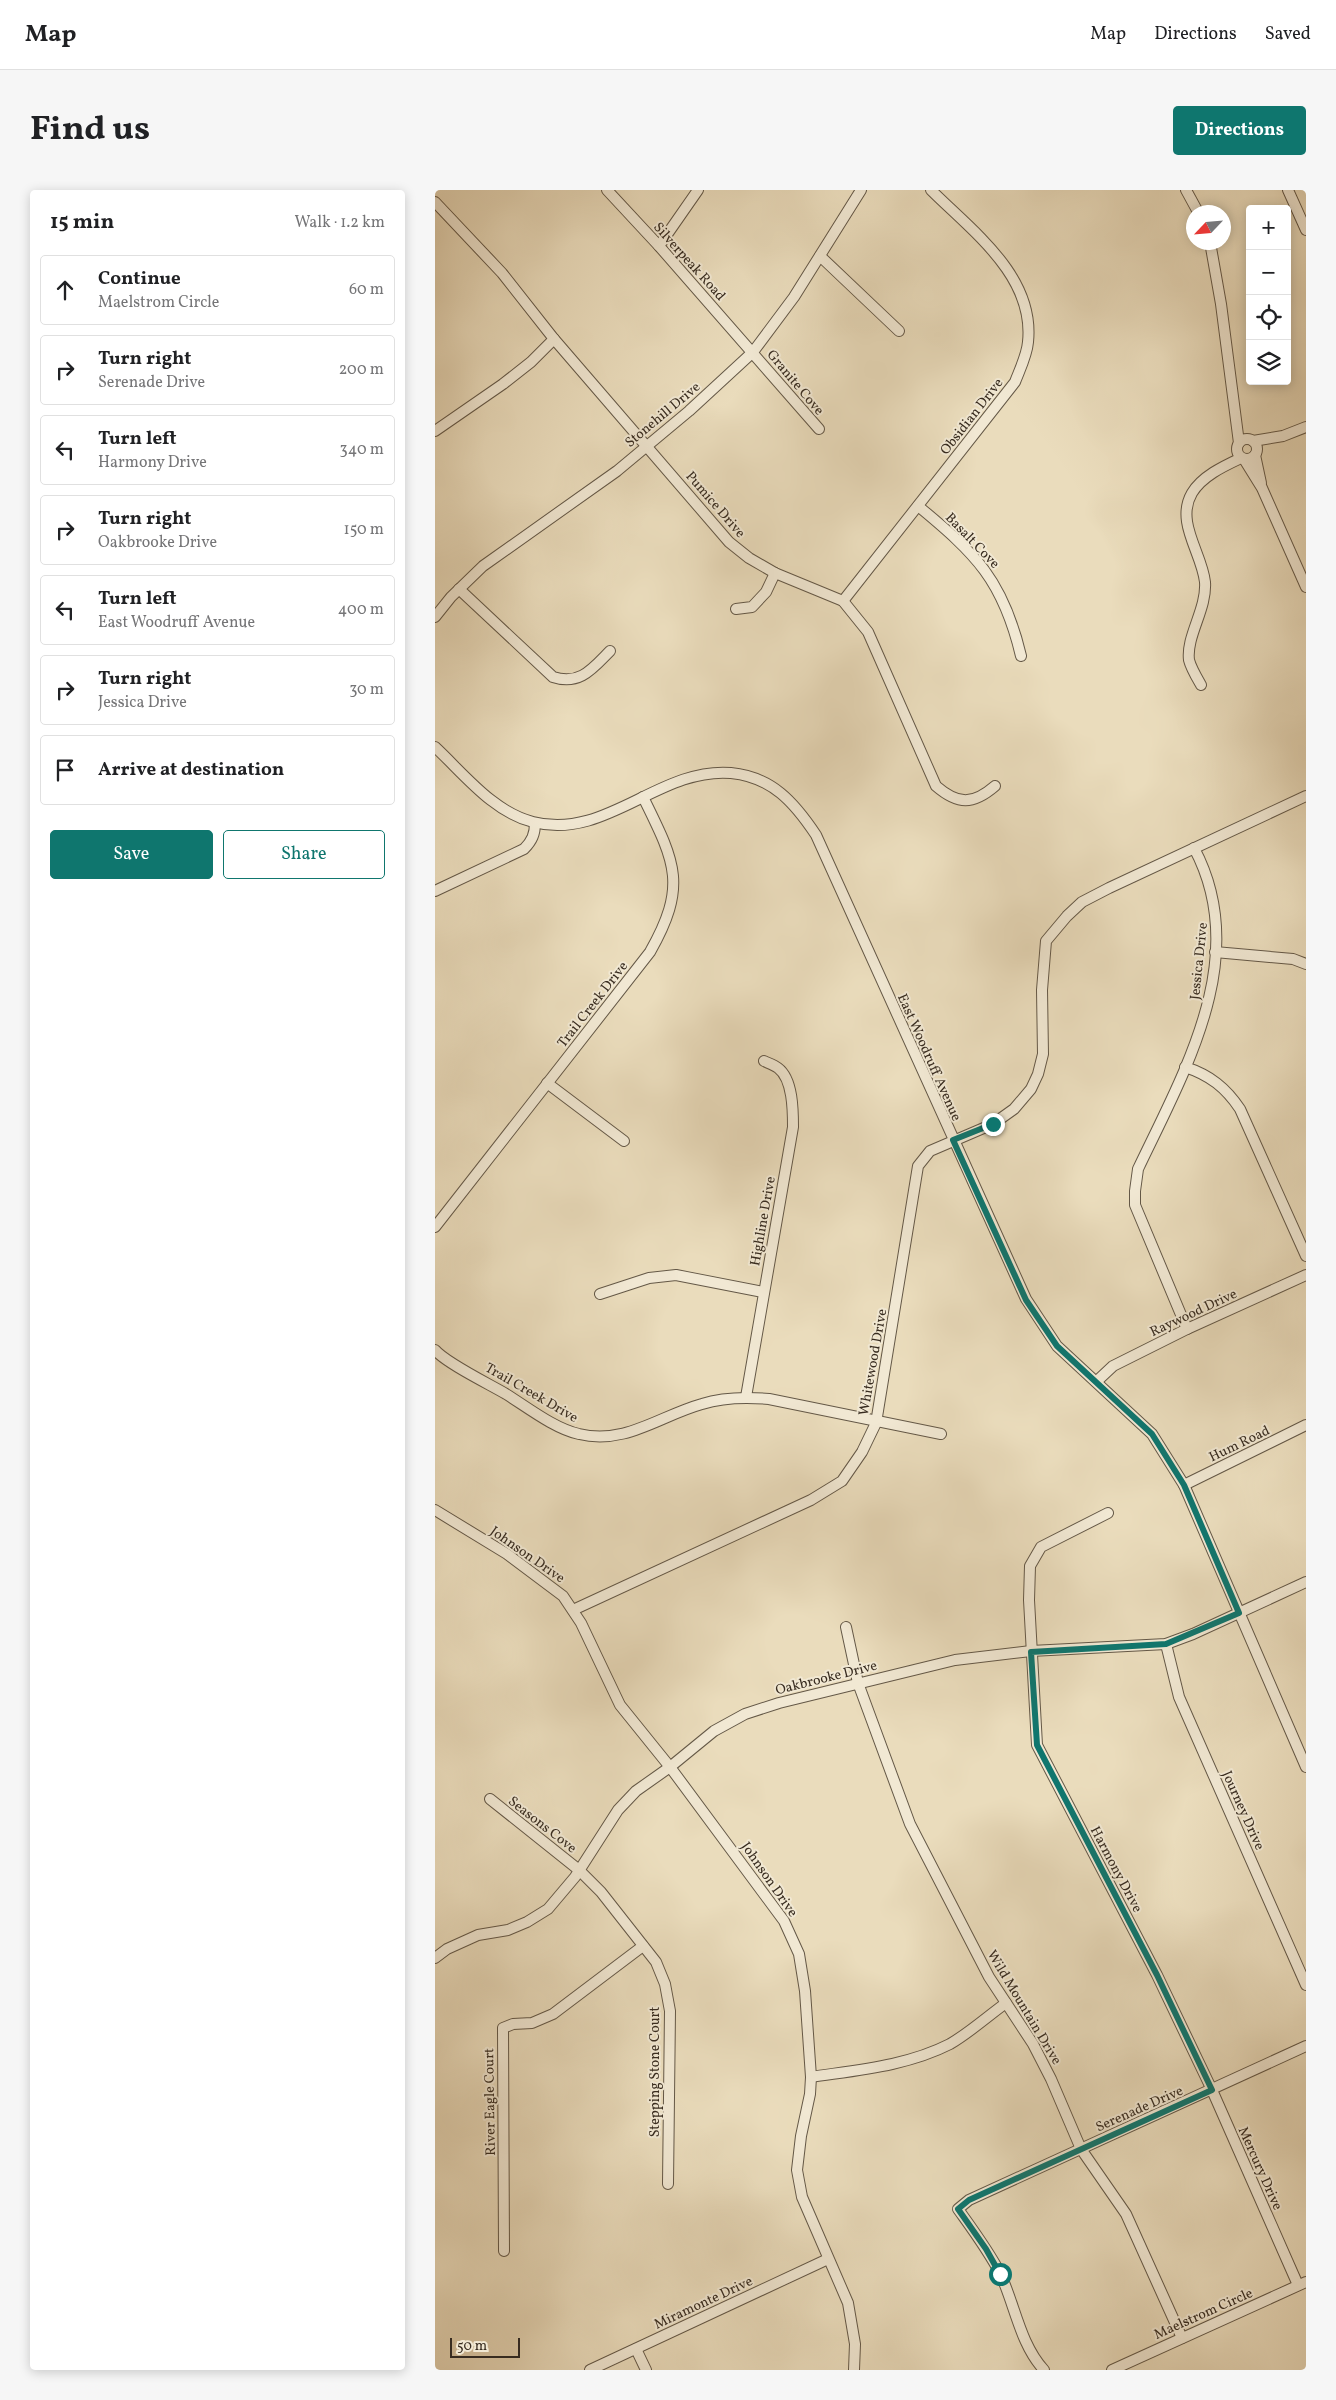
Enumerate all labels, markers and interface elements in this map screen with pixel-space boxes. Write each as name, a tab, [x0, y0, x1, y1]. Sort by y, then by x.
text: Map	[25, 18, 76, 52]
text: Map	[1090, 22, 1126, 47]
text: Directions	[1154, 22, 1237, 47]
text: Saved	[1265, 22, 1311, 47]
text: Find us	[30, 106, 150, 154]
button: Directions	[1173, 106, 1306, 155]
north arrow	[1186, 205, 1231, 250]
map controls	[1246, 205, 1291, 385]
button: +	[1246, 205, 1291, 250]
text: 15 min	[50, 208, 114, 237]
text: Walk · 1.2 km	[294, 212, 385, 234]
street label: Silverpeak Road	[649, 219, 729, 305]
button: −	[1246, 250, 1291, 295]
text: Continue	[98, 266, 181, 292]
icon: ahead	[51, 276, 79, 304]
text: 60 m	[349, 279, 384, 301]
text: Maelstrom Circle	[98, 292, 219, 314]
button: locate	[1246, 295, 1291, 340]
button: layers	[1246, 340, 1291, 385]
text: Turn right	[98, 346, 191, 372]
street label: Granite Cove	[762, 346, 828, 420]
icon: right	[51, 356, 79, 384]
text: 200 m	[339, 359, 384, 381]
text: Serenade Drive	[98, 372, 205, 394]
street label: Obsidian Drive	[936, 374, 1008, 459]
street label: Stonehill Drive	[621, 378, 705, 452]
text: Turn left	[98, 426, 177, 452]
icon: left	[51, 436, 79, 464]
text: 340 m	[340, 439, 384, 461]
text: Harmony Drive	[98, 452, 207, 474]
street label: Pumice Drive	[681, 468, 749, 543]
text: Turn right	[98, 506, 191, 532]
street label: Basalt Cove	[940, 509, 1004, 573]
icon: right	[51, 516, 79, 544]
text: 150 m	[343, 519, 384, 541]
text: Oakbrooke Drive	[98, 532, 217, 554]
text: Turn left	[98, 586, 177, 612]
icon: left	[51, 596, 79, 624]
text: 400 m	[338, 599, 384, 621]
text: East Woodruff Avenue	[98, 612, 255, 634]
text: Turn right	[98, 666, 191, 692]
icon: right	[51, 676, 79, 704]
text: 30 m	[349, 679, 384, 701]
text: Jessica Drive	[98, 692, 187, 714]
icon: arrive	[51, 756, 79, 784]
text: Arrive at destination	[98, 757, 284, 783]
button: Save	[50, 830, 213, 879]
button: Share	[223, 830, 385, 879]
street label: Jessica Drive	[1186, 921, 1213, 1001]
street label: Trail Creek Drive	[554, 958, 633, 1052]
street label: East Woodruff Avenue	[892, 991, 965, 1125]
route end	[982, 1113, 1005, 1136]
street label: Highline Drive	[746, 1175, 781, 1268]
street label: Raywood Drive	[1147, 1285, 1241, 1342]
street label: Whitewood Drive	[855, 1307, 892, 1417]
street label: Trail Creek Drive	[481, 1359, 582, 1428]
street label: Hum Road	[1206, 1421, 1273, 1467]
street label: Johnson Drive	[486, 1522, 569, 1588]
street label: Oakbrooke Drive	[774, 1657, 880, 1700]
street label: Journey Drive	[1217, 1768, 1269, 1854]
street label: Seasons Cove	[504, 1792, 581, 1858]
street label: Harmony Drive	[1085, 1823, 1147, 1916]
street label: Johnson Drive	[736, 1839, 802, 1921]
street label: Wild Mountain Drive	[982, 1947, 1066, 2069]
street label: Stepping Stone Court	[646, 2007, 665, 2137]
street label: River Eagle Court	[480, 2048, 501, 2156]
street label: Serenade Drive	[1093, 2081, 1187, 2137]
street label: Mercury Drive	[1233, 2124, 1287, 2214]
route start	[989, 2263, 1012, 2286]
street label: Miramonte Drive	[651, 2272, 756, 2335]
street label: Maelstrom Circle	[1151, 2284, 1256, 2345]
scale bar	[450, 2335, 520, 2358]
text: 50 m	[457, 2337, 487, 2356]

